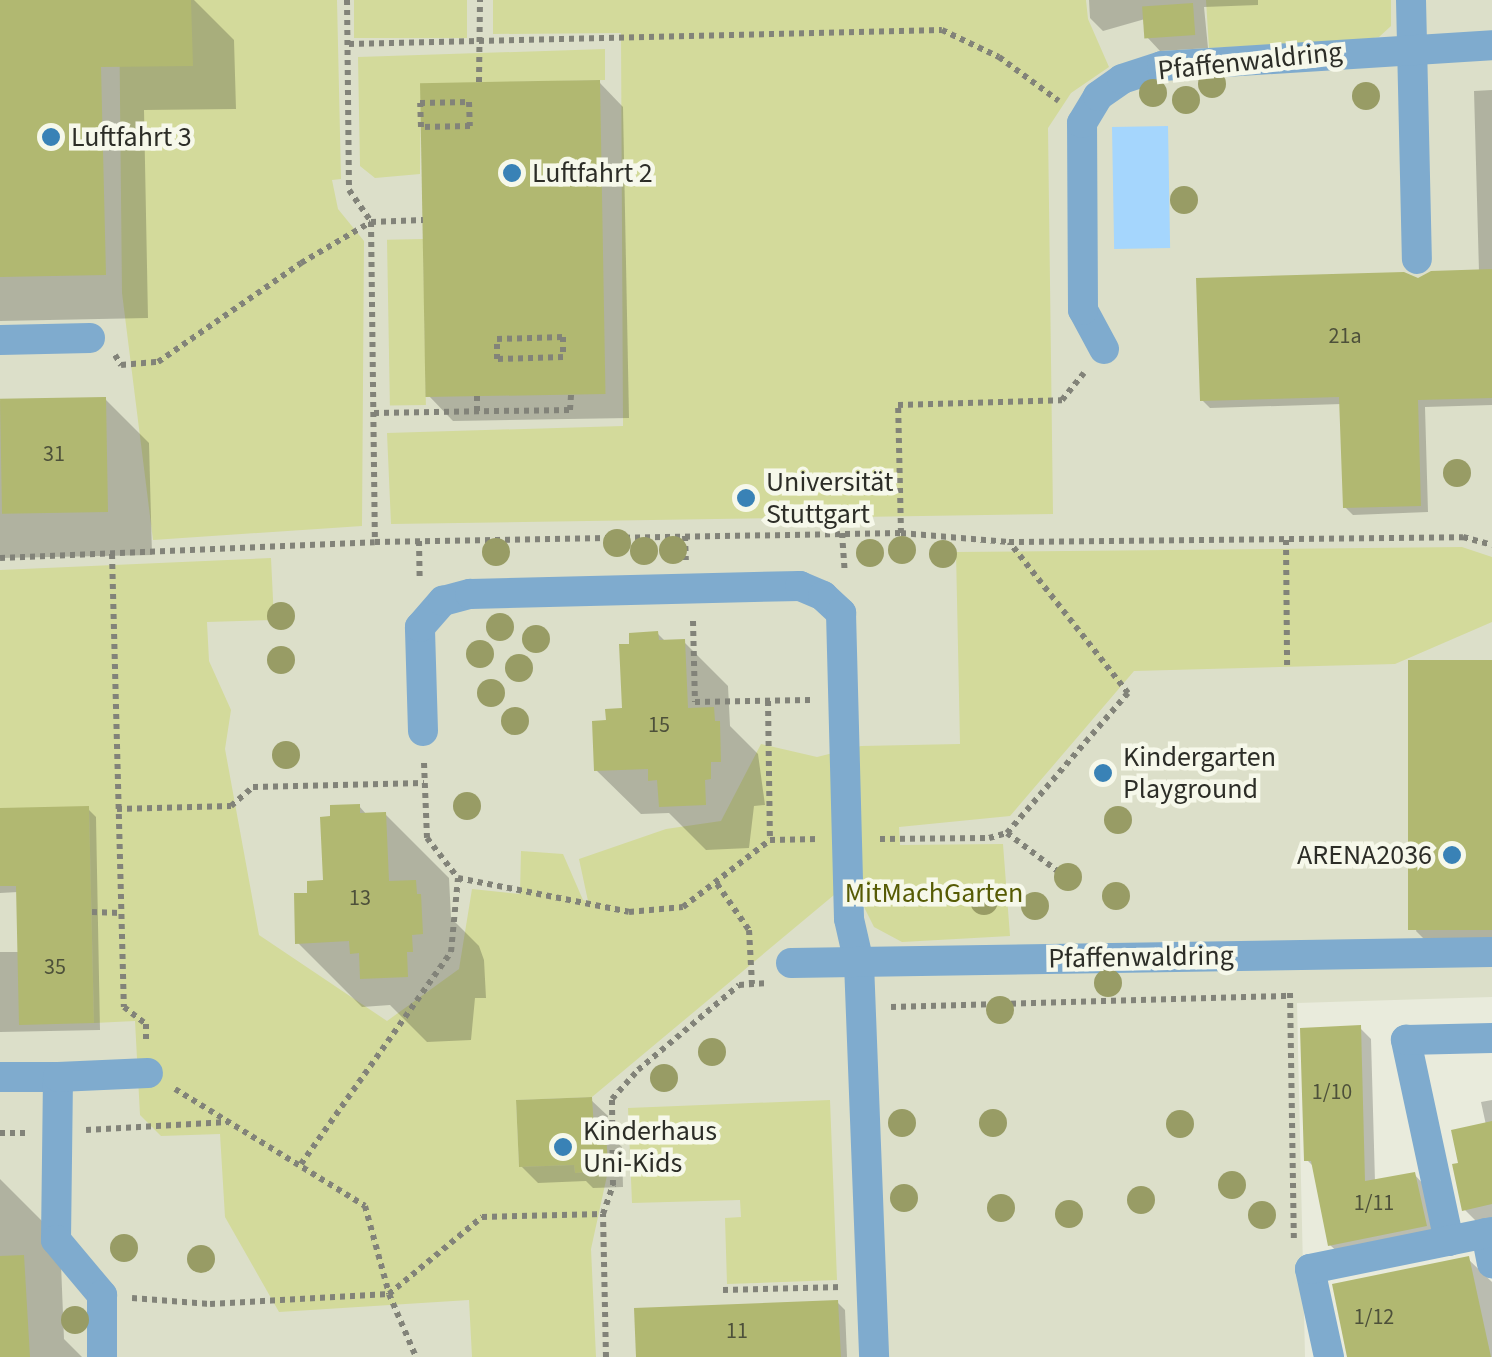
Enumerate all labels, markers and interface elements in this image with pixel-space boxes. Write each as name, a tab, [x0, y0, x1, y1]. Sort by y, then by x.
street label: Pfaffenwaldring	[1156, 35, 1344, 87]
place label: Luftfahrt 3	[71, 120, 192, 154]
marker: Luftfahrt 3	[40, 126, 62, 148]
place label: Luftfahrt 2	[532, 156, 653, 190]
marker: Luftfahrt 2	[501, 162, 523, 184]
house number: 21a	[1329, 324, 1361, 350]
house number: 31	[43, 442, 65, 468]
place label: Universität Stuttgart	[766, 465, 893, 531]
marker: Universität Stuttgart	[735, 487, 757, 509]
house number: 15	[648, 713, 670, 739]
place label: Kindergarten Playground	[1123, 740, 1276, 806]
marker: Kindergarten Playground	[1092, 762, 1114, 784]
place label: ARENA2036	[1297, 838, 1432, 872]
marker: ARENA2036	[1441, 844, 1463, 866]
park label: MitMachGarten	[845, 876, 1023, 910]
house number: 13	[349, 886, 371, 912]
street label: Pfaffenwaldring	[1048, 939, 1234, 975]
house number: 35	[44, 955, 66, 981]
house number: 1/10	[1312, 1080, 1352, 1106]
place label: Kinderhaus Uni-Kids	[583, 1114, 717, 1180]
marker: Kinderhaus Uni-Kids	[552, 1136, 574, 1158]
house number: 1/11	[1354, 1191, 1394, 1217]
house number: 1/12	[1354, 1305, 1394, 1331]
house number: 11	[726, 1319, 748, 1345]

